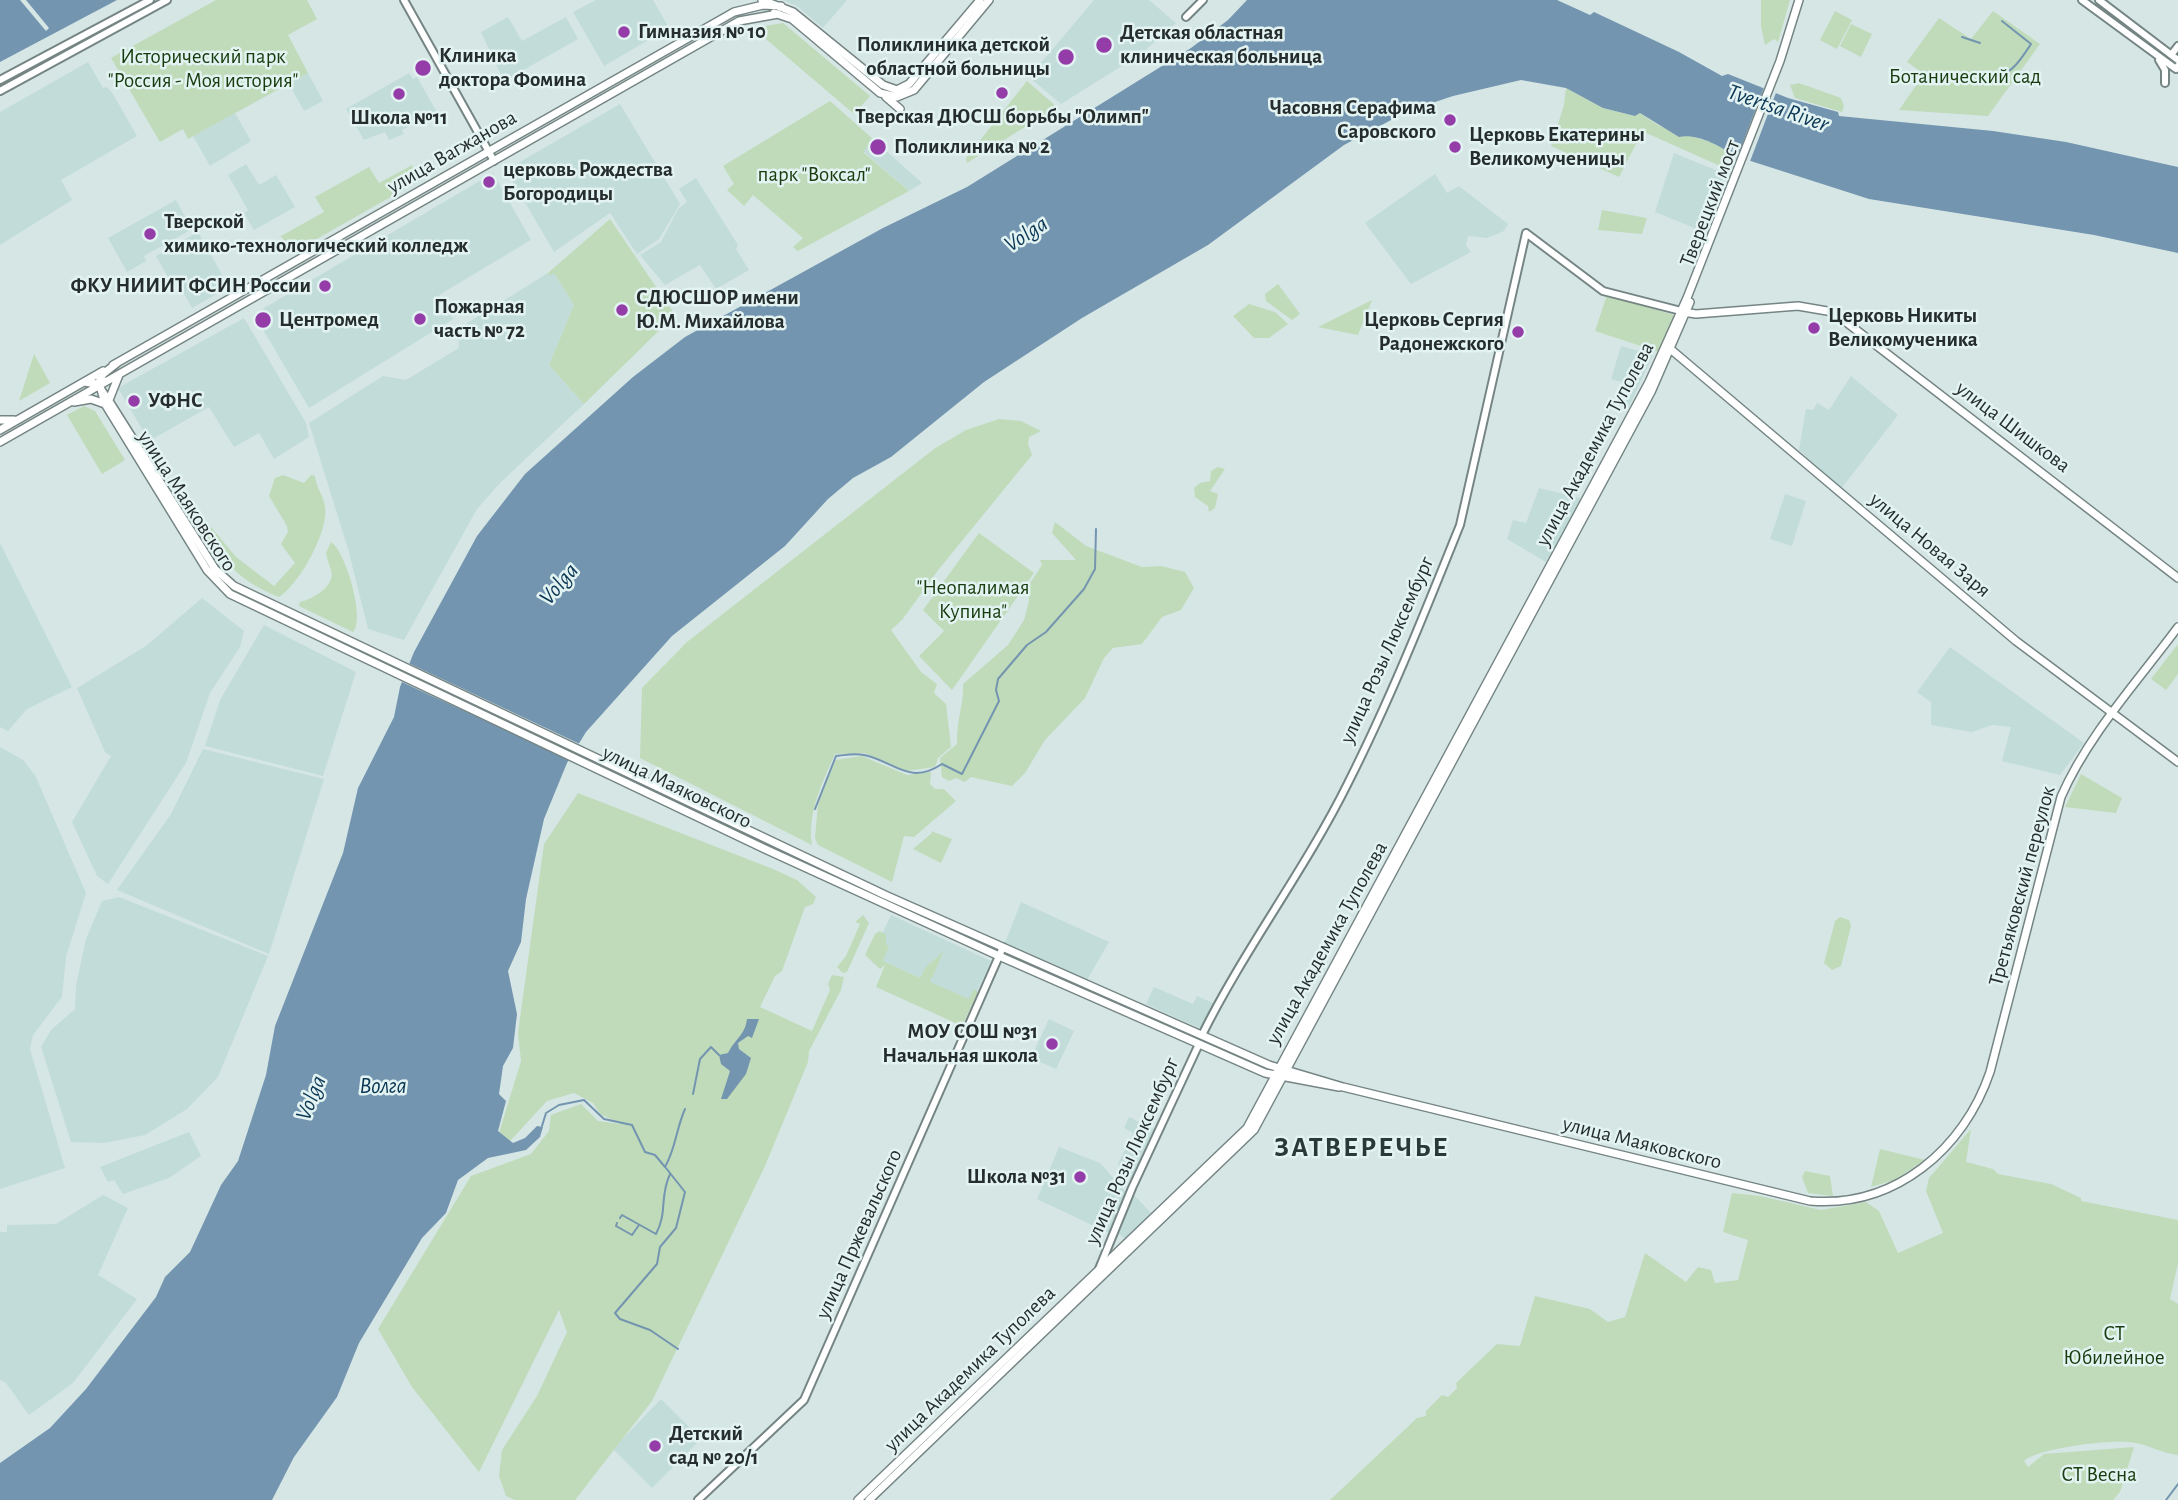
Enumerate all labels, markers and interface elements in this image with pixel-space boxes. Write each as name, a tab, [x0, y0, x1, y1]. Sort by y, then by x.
place label: Гимназия № 10	[638, 19, 766, 45]
place label: Детская областная клиническая больница	[1120, 20, 1322, 70]
marker: Гимназия № 10	[616, 24, 632, 40]
place label: Поликлиника детской областной больницы	[857, 32, 1050, 82]
marker: Детская областная клиническая больница	[1094, 35, 1114, 55]
place label: Клиника доктора Фомина	[439, 43, 586, 93]
park label: Исторический парк "Россия - Моя история"	[108, 44, 298, 94]
marker: Поликлиника детской областной больницы	[1056, 47, 1076, 67]
marker: Клиника доктора Фомина	[413, 58, 433, 78]
park label: Ботанический сад	[1889, 64, 2041, 90]
water label: Tvertsa River	[1724, 78, 1832, 138]
marker: Тверская ДЮСШ борьбы "Олимп"	[994, 85, 1010, 101]
marker: Школа №11	[391, 86, 407, 102]
place label: Часовня Серафима Саровского	[1270, 95, 1436, 145]
place label: Тверская ДЮСШ борьбы "Олимп"	[855, 104, 1149, 130]
place label: Школа №11	[350, 105, 448, 131]
street label: улица Вагжанова	[383, 105, 521, 199]
marker: Часовня Серафима Саровского	[1442, 112, 1458, 128]
place label: Церковь Екатерины Великомученицы	[1469, 122, 1645, 172]
place label: Поликлиника № 2	[894, 134, 1050, 160]
street label: Тверецкий мост	[1674, 136, 1746, 270]
marker: Поликлиника № 2	[868, 137, 888, 157]
marker: Церковь Екатерины Великомученицы	[1447, 139, 1463, 155]
place label: церковь Рождества Богородицы	[503, 157, 673, 207]
park label: парк "Воксал"	[757, 162, 871, 188]
marker: церковь Рождества Богородицы	[481, 174, 497, 190]
place label: Тверской химико-технологический колледж	[164, 209, 468, 259]
water label: Volga	[999, 210, 1053, 258]
marker: Тверской химико-технологический колледж	[142, 226, 158, 242]
place label: ФКУ НИИИТ ФСИН России	[71, 273, 311, 299]
marker: ФКУ НИИИТ ФСИН России	[317, 278, 333, 294]
place label: СДЮСШОР имени Ю.М. Михайлова	[636, 285, 799, 335]
place label: Пожарная часть № 72	[434, 294, 525, 344]
marker: СДЮСШОР имени Ю.М. Михайлова	[614, 302, 630, 318]
place label: Церковь Никиты Великомученика	[1828, 303, 1978, 353]
place label: Центромед	[279, 307, 379, 333]
place label: Церковь Сергия Радонежского	[1364, 307, 1504, 357]
marker: Центромед	[253, 310, 273, 330]
marker: Пожарная часть № 72	[412, 311, 428, 327]
marker: Церковь Никиты Великомученика	[1806, 320, 1822, 336]
marker: Церковь Сергия Радонежского	[1510, 324, 1526, 340]
street label: улица Академика Туполева	[1530, 338, 1660, 550]
street label: улица Шишкова	[1951, 376, 2075, 478]
place label: УФНС	[148, 388, 203, 414]
marker: УФНС	[126, 393, 142, 409]
street label: улица Маяковского	[132, 426, 242, 576]
street label: улица Новая Заря	[1864, 487, 1996, 603]
street label: улица Розы Люксембург	[1334, 553, 1440, 747]
water label: Volga	[534, 557, 584, 611]
park label: "Неопалимая Купина"	[916, 575, 1030, 625]
street label: улица Маяковского	[598, 740, 756, 834]
street label: Третьяковский переулок	[1983, 783, 2061, 989]
street label: улица Академика Туполева	[1261, 837, 1393, 1049]
place label: МОУ СОШ №31 Начальная школа	[882, 1019, 1038, 1069]
marker: МОУ СОШ №31 Начальная школа	[1044, 1036, 1060, 1052]
street label: улица Розы Люксембург	[1079, 1054, 1185, 1248]
water label: Volga	[290, 1071, 332, 1125]
water label: Волга	[359, 1072, 407, 1100]
street label: улица Маяковского	[1560, 1111, 1724, 1175]
district label: ЗАТВЕРЕЧЬЕ	[1276, 1131, 1448, 1165]
street label: улица Пржевальского	[810, 1145, 908, 1323]
place label: Школа №31	[967, 1164, 1066, 1190]
marker: Школа №31	[1072, 1169, 1088, 1185]
street label: улица Академика Туполева	[879, 1281, 1061, 1457]
park label: СТ Юбилейное	[2063, 1321, 2165, 1371]
place label: Детский сад № 20/1	[669, 1421, 759, 1471]
marker: Детский сад № 20/1	[647, 1438, 663, 1454]
park label: СТ Весна	[2061, 1462, 2137, 1488]

